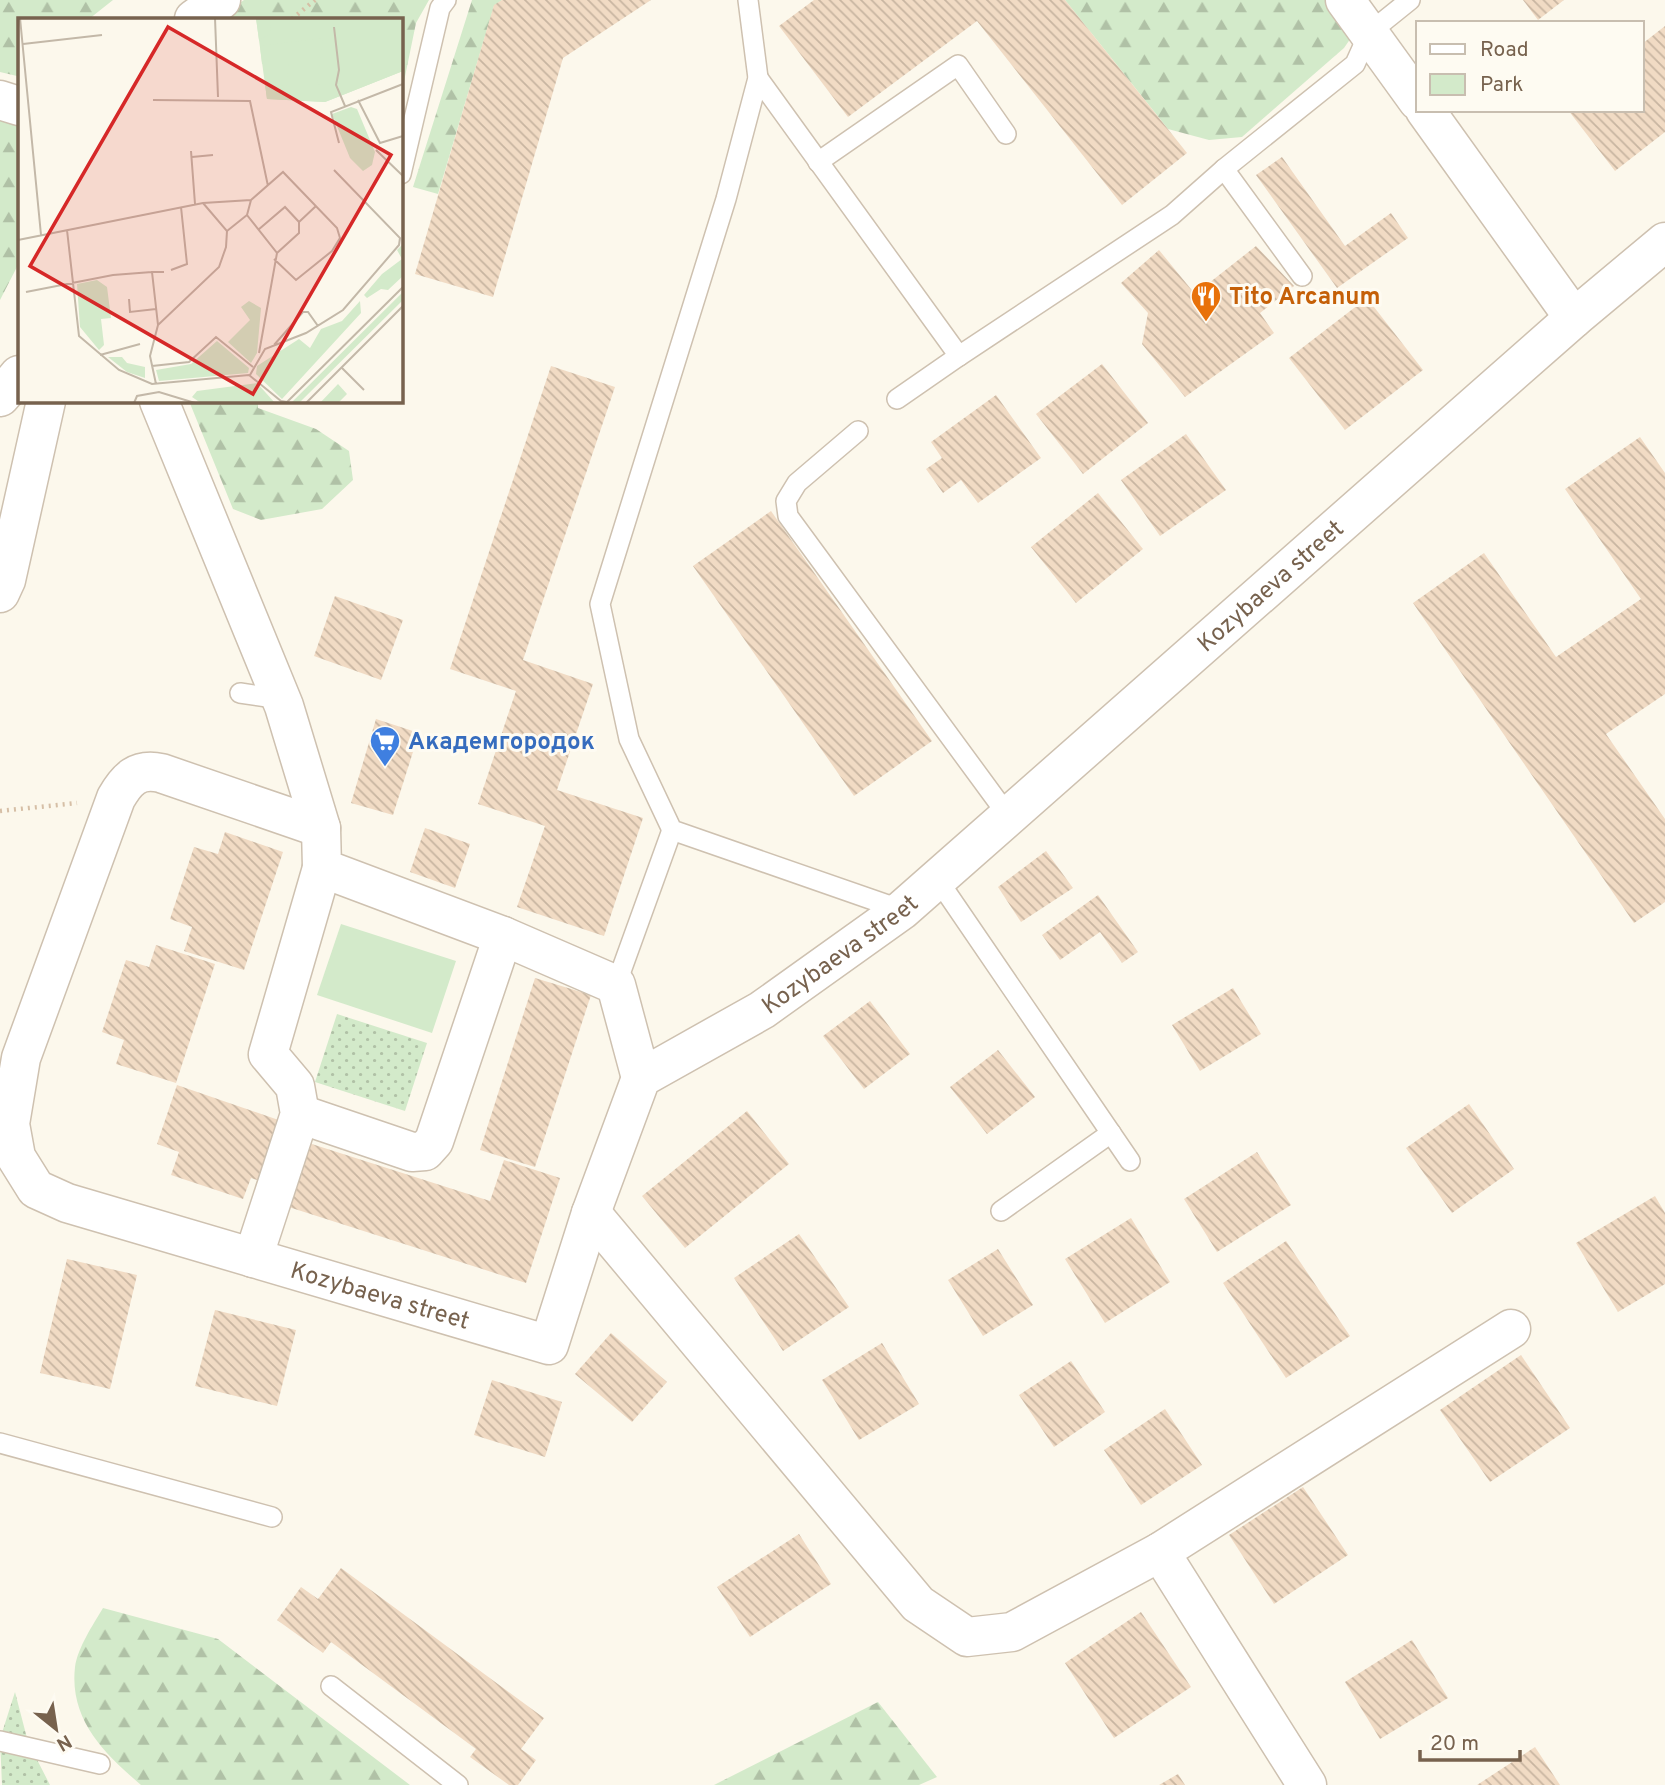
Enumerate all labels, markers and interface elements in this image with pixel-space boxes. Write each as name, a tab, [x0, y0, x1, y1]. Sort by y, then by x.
inset map	[18, 18, 402, 402]
legend	[1416, 21, 1644, 112]
text: Road	[1480, 37, 1529, 64]
text: Park	[1480, 72, 1523, 99]
restaurant icon: Tito Arcanum	[1189, 279, 1223, 323]
place label: Tito Arcanum	[1229, 283, 1381, 313]
street label: Kozybaeva street	[1192, 515, 1351, 660]
supermarket icon: Академгородок	[368, 724, 402, 768]
place label: Академгородок	[408, 728, 595, 758]
street label: Kozybaeva street	[757, 889, 925, 1022]
street label: Kozybaeva street	[286, 1257, 473, 1338]
north arrow	[21, 1694, 91, 1764]
scale bar	[1420, 1718, 1520, 1762]
text: N	[52, 1728, 75, 1756]
text: 20 m	[1430, 1731, 1479, 1758]

